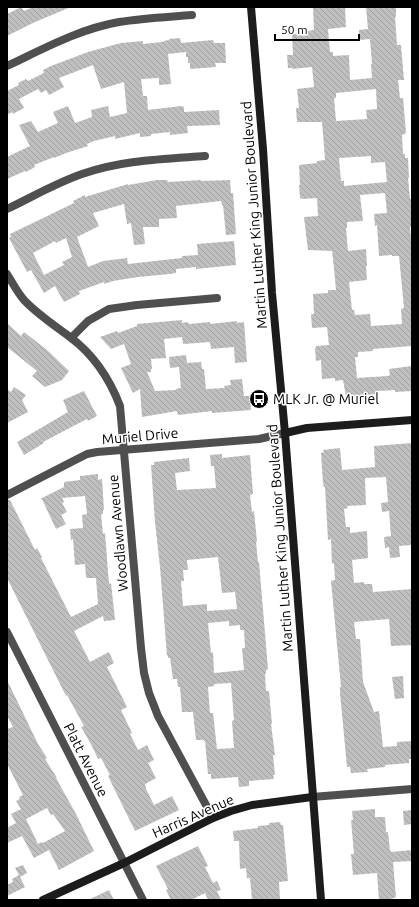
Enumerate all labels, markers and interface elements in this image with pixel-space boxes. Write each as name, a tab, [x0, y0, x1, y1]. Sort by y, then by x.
scale bar	[275, 16, 359, 42]
text: 50 m	[281, 23, 308, 36]
street label: Martin Luther King Junior Boulevard	[238, 101, 270, 329]
bus stop icon: MLK Jr. @ Muriel	[248, 388, 270, 410]
place label: MLK Jr. @ Muriel	[273, 391, 379, 407]
street label: Martin Luther King Junior Boulevard	[264, 424, 296, 652]
street label: Muriel Drive	[101, 425, 179, 447]
street label: Woodlawn Avenue	[105, 474, 131, 592]
street label: Platt Avenue	[61, 720, 111, 800]
street label: Harris Avenue	[150, 791, 236, 841]

